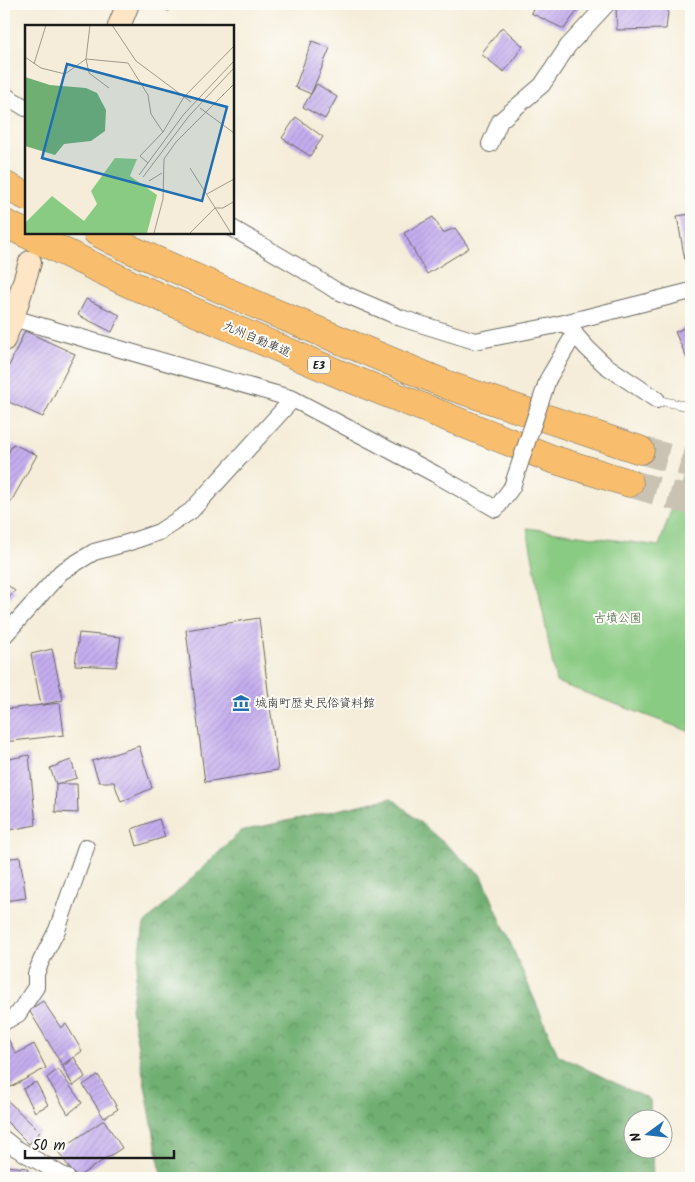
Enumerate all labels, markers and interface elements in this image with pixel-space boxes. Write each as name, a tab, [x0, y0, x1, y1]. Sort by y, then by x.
inset map	[25, 25, 234, 234]
street label: 九州自動車道	[220, 317, 294, 362]
road number: E3	[308, 356, 330, 374]
park label: 古墳公園	[594, 609, 642, 628]
museum icon: 城南町歴史民俗資料館	[231, 693, 251, 713]
place label: 城南町歴史民俗資料館	[255, 694, 375, 713]
north arrow	[622, 1110, 672, 1160]
scale bar	[25, 1127, 174, 1159]
text: N	[625, 1130, 648, 1144]
text: 50 m	[32, 1134, 66, 1158]

